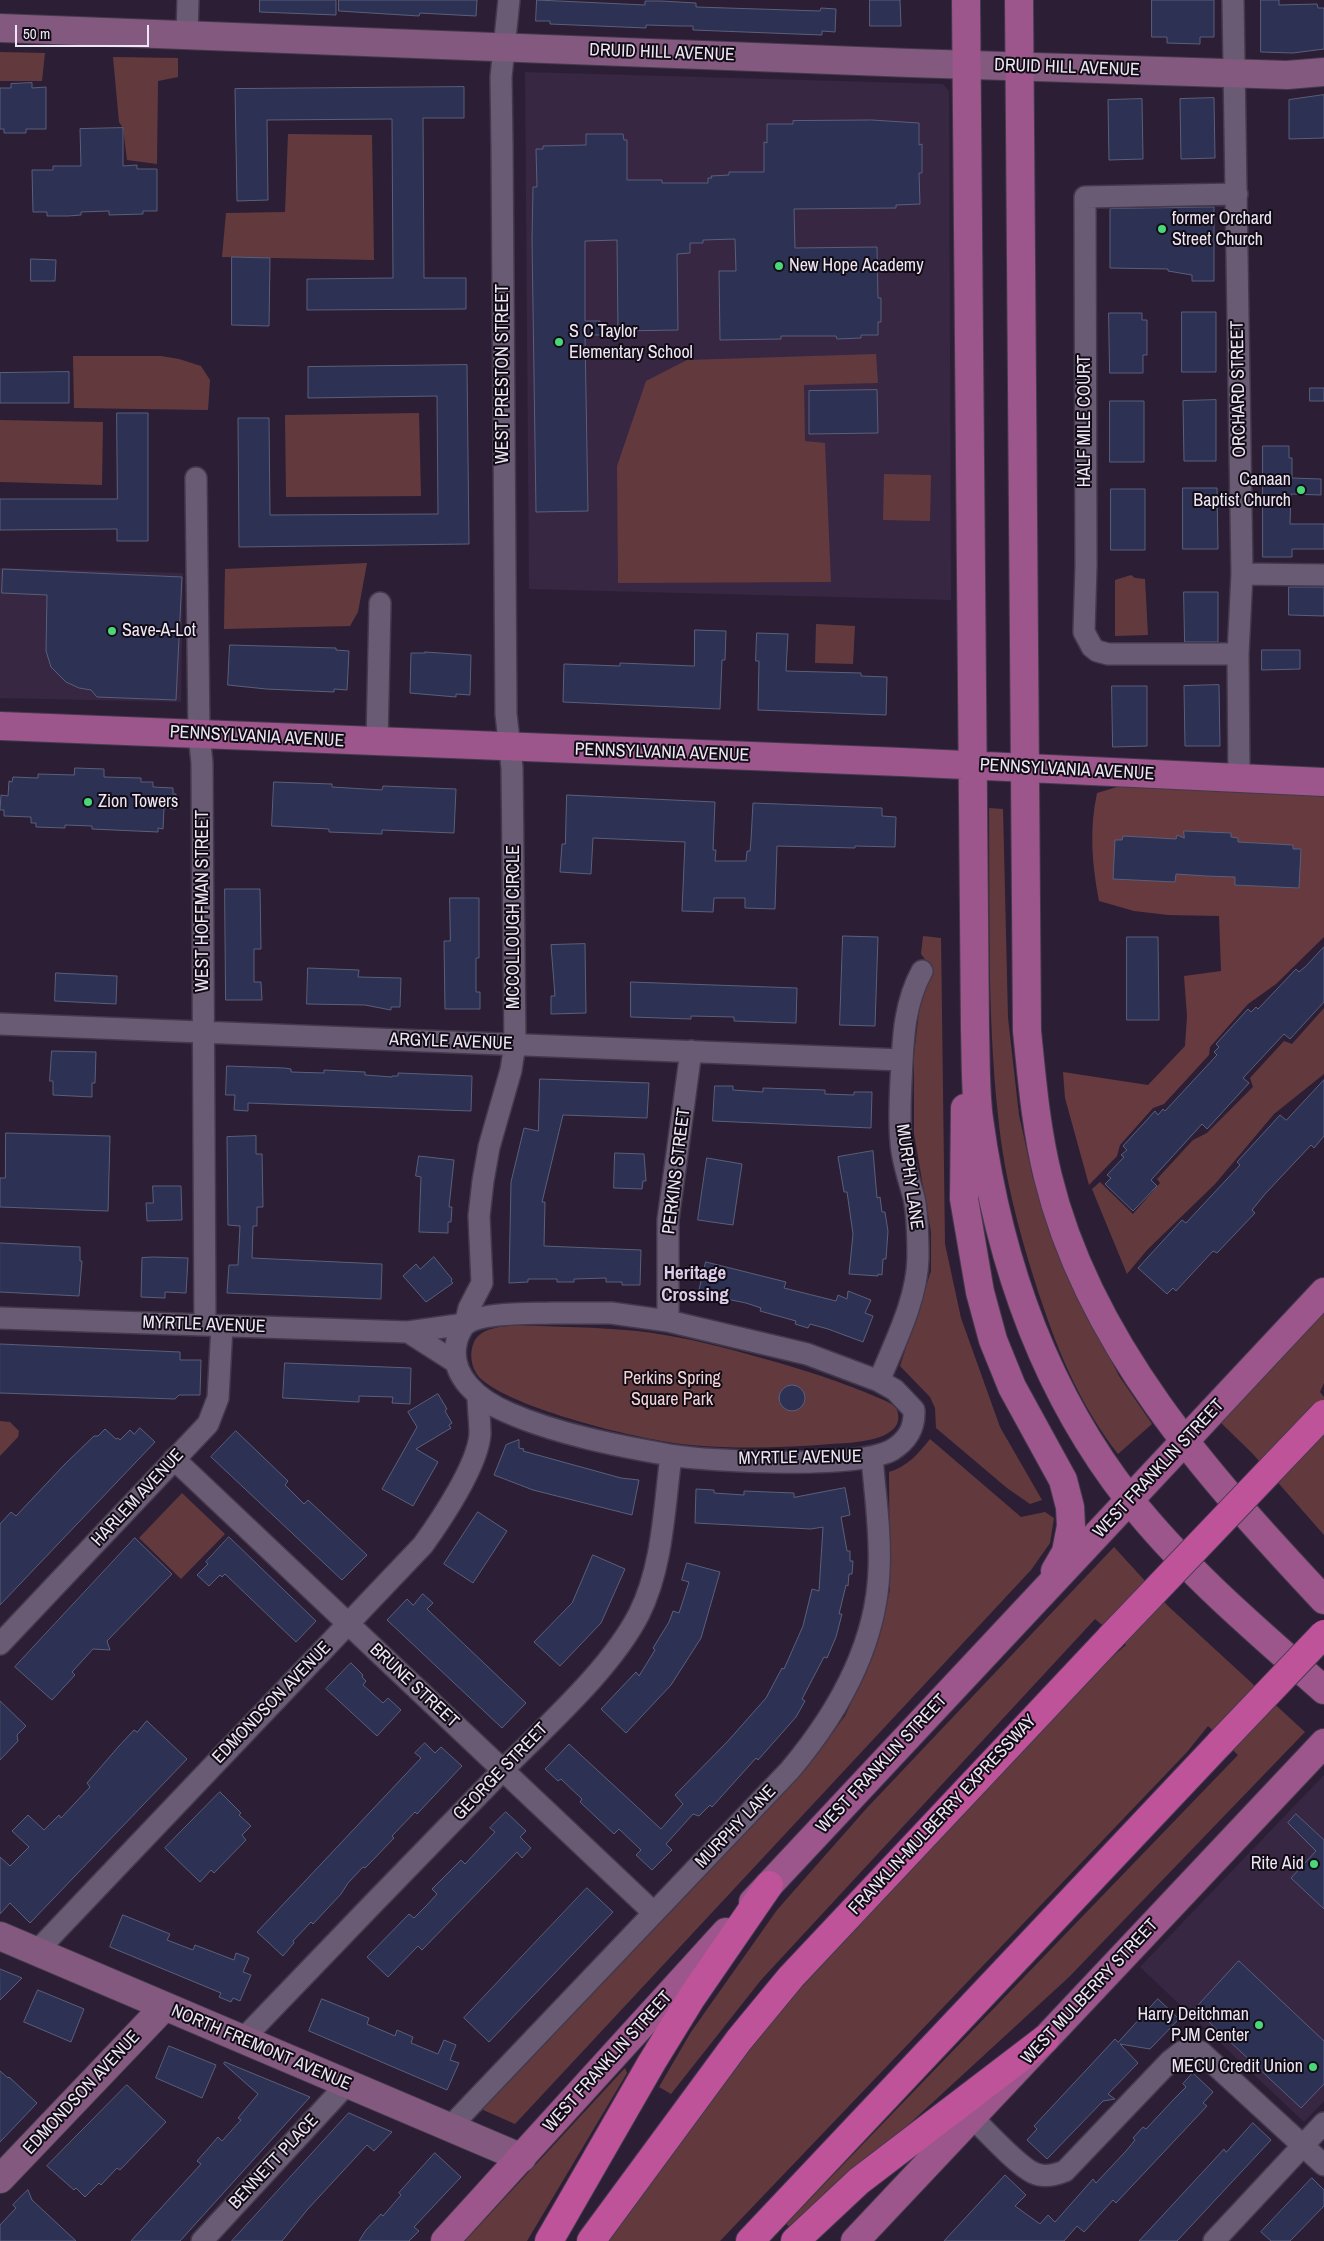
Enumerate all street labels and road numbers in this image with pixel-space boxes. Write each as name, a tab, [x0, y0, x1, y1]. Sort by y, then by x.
street label: DRUID HILL AVENUE	[589, 40, 735, 66]
street label: DRUID HILL AVENUE	[994, 55, 1140, 81]
street label: WEST PRESTON STREET	[492, 284, 514, 464]
street label: ORCHARD STREET	[1227, 320, 1251, 458]
street label: HALF MILE COURT	[1074, 355, 1096, 487]
street label: PENNSYLVANIA AVENUE	[169, 722, 345, 752]
street label: PENNSYLVANIA AVENUE	[574, 739, 750, 767]
street label: PENNSYLVANIA AVENUE	[979, 755, 1155, 785]
street label: WEST HOFFMAN STREET	[192, 810, 214, 992]
street label: MCCOLLOUGH CIRCLE	[503, 845, 525, 1009]
street label: ARGYLE AVENUE	[389, 1029, 513, 1055]
street label: PERKINS STREET	[659, 1107, 695, 1235]
street label: MURPHY LANE	[891, 1123, 927, 1231]
street label: MYRTLE AVENUE	[142, 1312, 266, 1338]
street label: WEST FRANKLIN STREET	[1089, 1395, 1229, 1543]
street label: HARLEM AVENUE	[87, 1445, 189, 1551]
street label: MYRTLE AVENUE	[738, 1446, 862, 1470]
street label: EDMONDSON AVENUE	[208, 1637, 336, 1769]
street label: BRUNE STREET	[365, 1639, 463, 1733]
street label: WEST FRANKLIN STREET	[812, 1690, 952, 1838]
street label: FRANKLIN-MULBERRY EXPRESSWAY	[845, 1711, 1041, 1919]
street label: GEORGE STREET	[449, 1719, 553, 1825]
street label: MURPHY LANE	[691, 1781, 781, 1873]
street label: WEST MULBERRY STREET	[1017, 1915, 1163, 2069]
street label: WEST FRANKLIN STREET	[539, 1987, 677, 2137]
street label: NORTH FREMONT AVENUE	[168, 2000, 354, 2096]
street label: EDMONDSON AVENUE	[19, 2027, 145, 2159]
street label: BENNETT PLACE	[225, 2110, 323, 2214]

